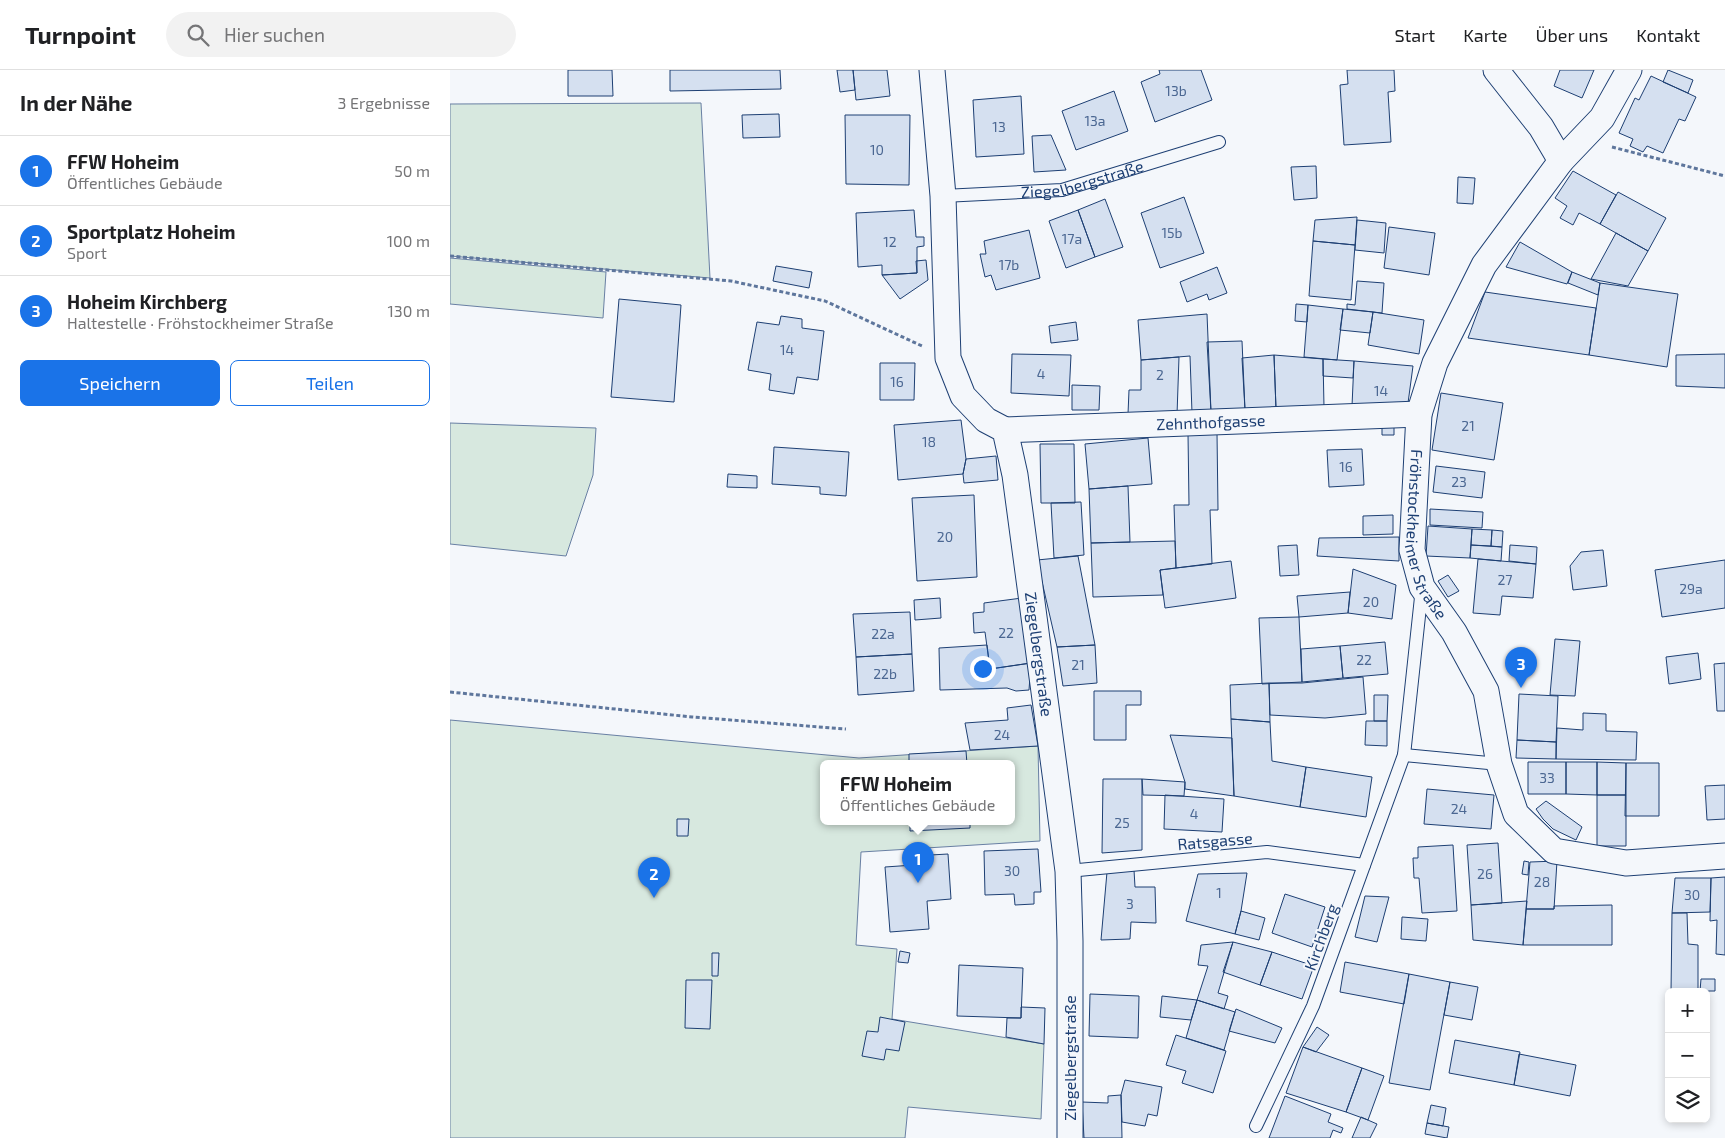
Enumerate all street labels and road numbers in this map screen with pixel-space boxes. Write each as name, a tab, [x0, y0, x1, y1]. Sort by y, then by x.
street label: Ziegelbergstraße	[1021, 156, 1146, 201]
street label: Zehnthofgasse	[1156, 410, 1266, 433]
street label: Fröhstockheimer Straße	[1402, 449, 1452, 622]
street label: Ziegelbergstraße	[1022, 591, 1057, 718]
street label: Ratsgasse	[1177, 828, 1253, 853]
street label: Kirchberg	[1300, 901, 1341, 973]
street label: Ziegelbergstraße	[1060, 995, 1079, 1121]

